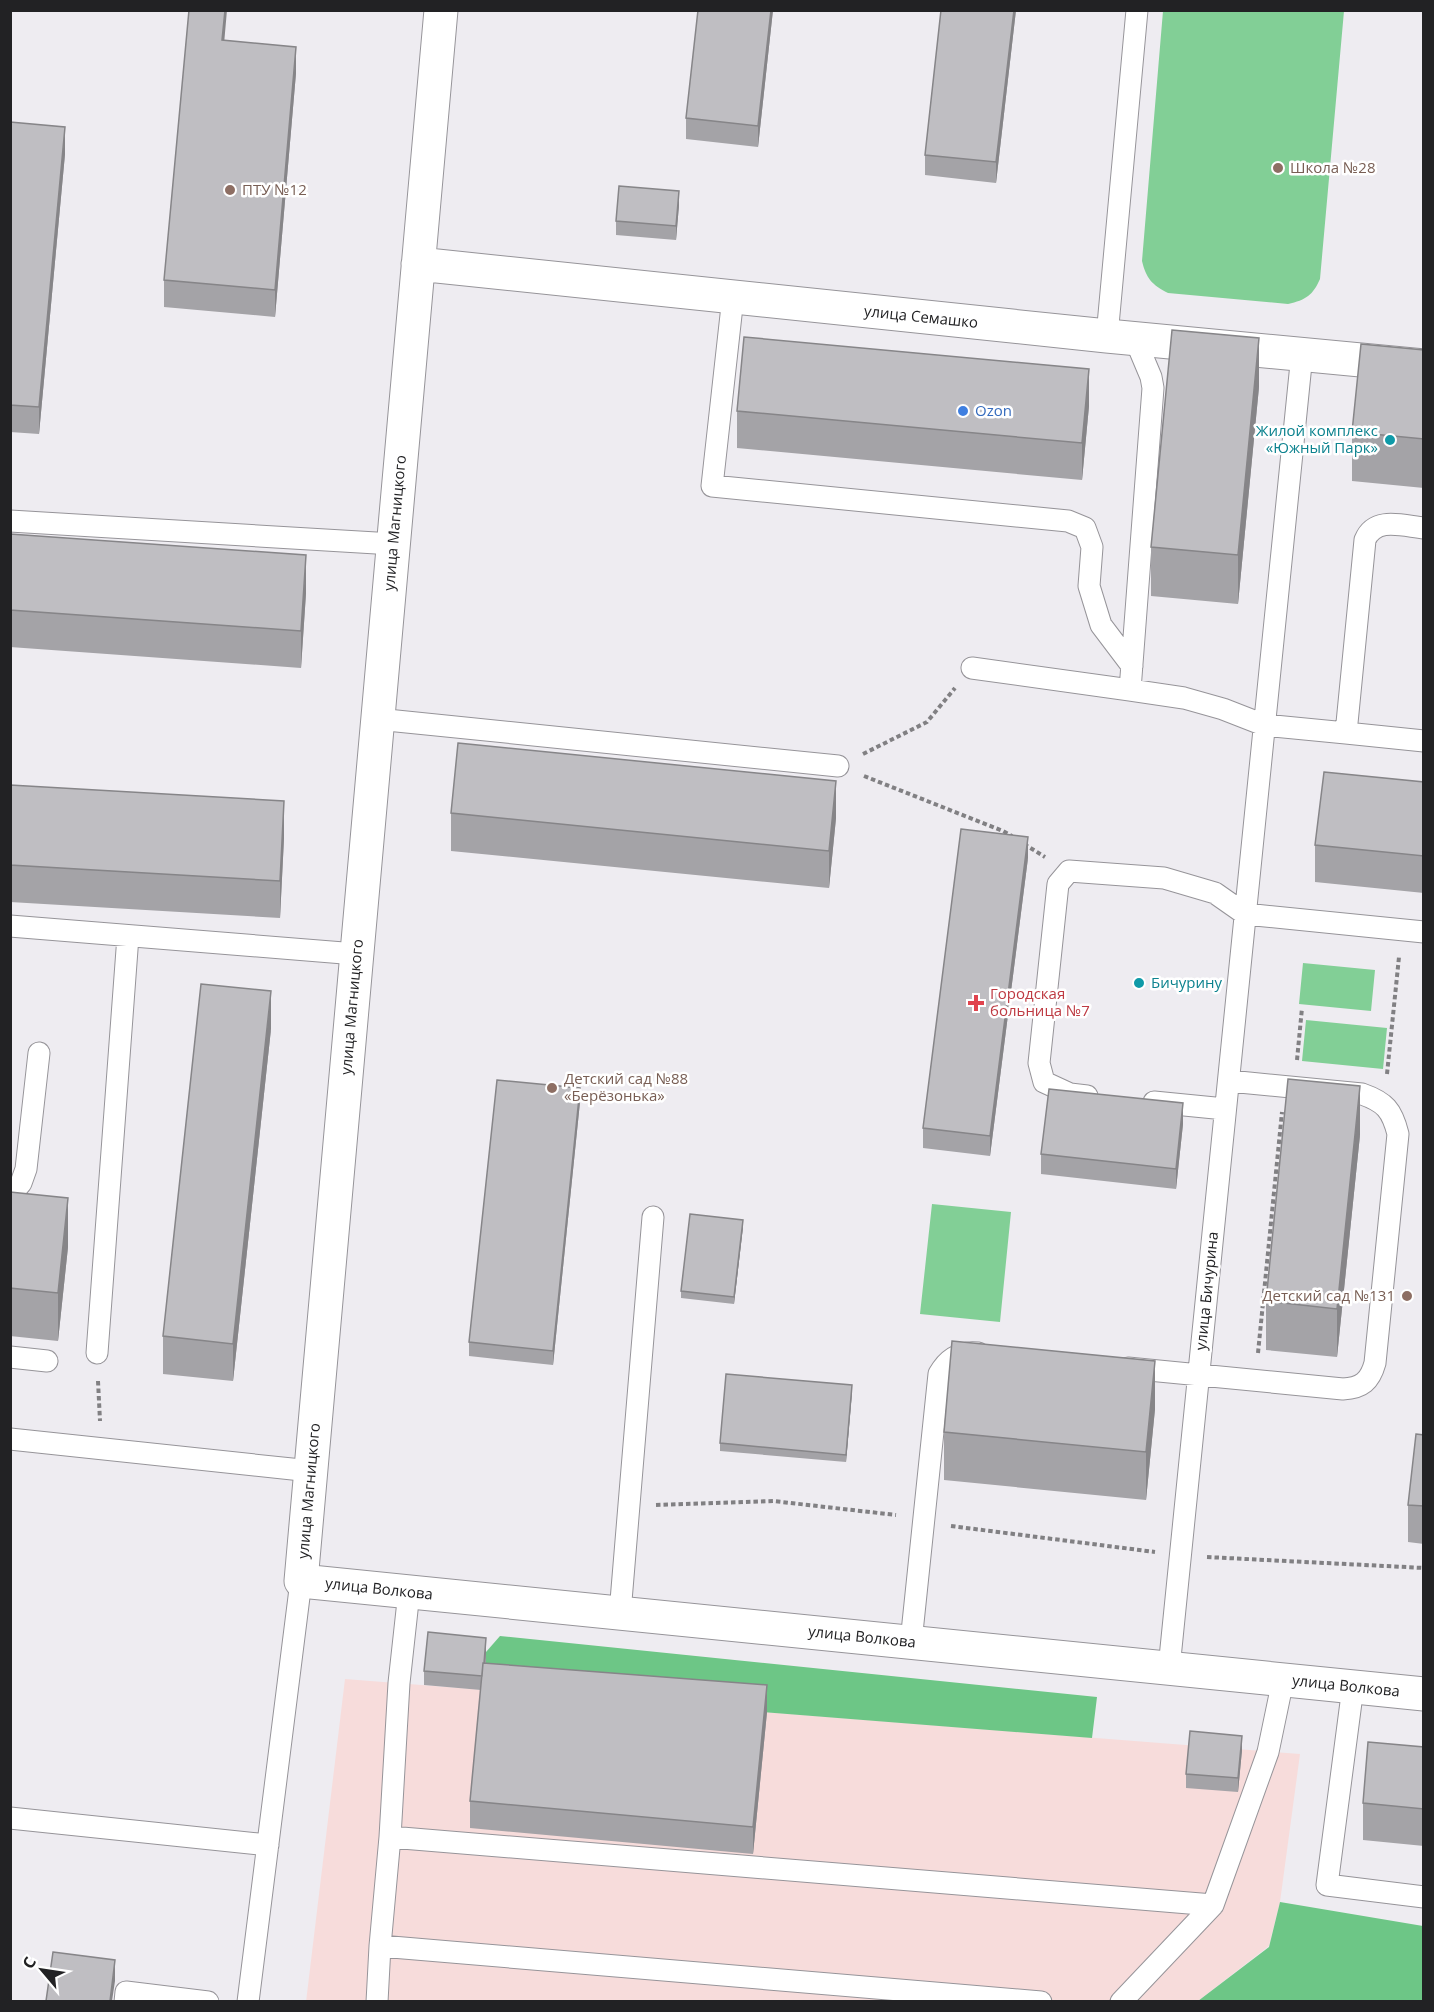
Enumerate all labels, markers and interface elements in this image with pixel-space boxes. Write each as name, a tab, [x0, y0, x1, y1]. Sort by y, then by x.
place label: Школа №28	[1290, 157, 1376, 177]
marker: Школа №28	[1271, 161, 1285, 175]
place label: ПТУ №12	[242, 179, 307, 199]
marker: ПТУ №12	[223, 183, 237, 197]
street label: улица Семашко	[863, 300, 979, 332]
place label: Ozon	[975, 400, 1012, 420]
marker: Ozon	[956, 404, 970, 418]
place label: Жилой комплекс «Южный Парк»	[1256, 420, 1378, 457]
marker: Жилой комплекс «Южный Парк»	[1383, 433, 1397, 447]
street label: улица Магницкого	[378, 454, 410, 592]
street label: улица Магницкого	[335, 938, 367, 1076]
place label: Бичурину	[1151, 972, 1223, 992]
marker: Бичурину	[1132, 976, 1146, 990]
place label: Городская больница №7	[990, 983, 1090, 1020]
marker: Городская больница №7	[967, 994, 985, 1012]
place label: Детский сад №88 «Берёзонька»	[564, 1068, 688, 1105]
marker: Детский сад №88 «Берёзонька»	[545, 1081, 559, 1095]
street label: улица Бичурина	[1190, 1231, 1222, 1351]
place label: Детский сад №131	[1262, 1285, 1395, 1305]
marker: Детский сад №131	[1400, 1289, 1414, 1303]
street label: улица Магницкого	[292, 1422, 324, 1560]
street label: улица Волкова	[324, 1572, 434, 1604]
street label: улица Волкова	[807, 1620, 917, 1652]
street label: улица Волкова	[1291, 1669, 1401, 1701]
north arrow	[12, 1940, 72, 2000]
text: С	[17, 1953, 41, 1973]

